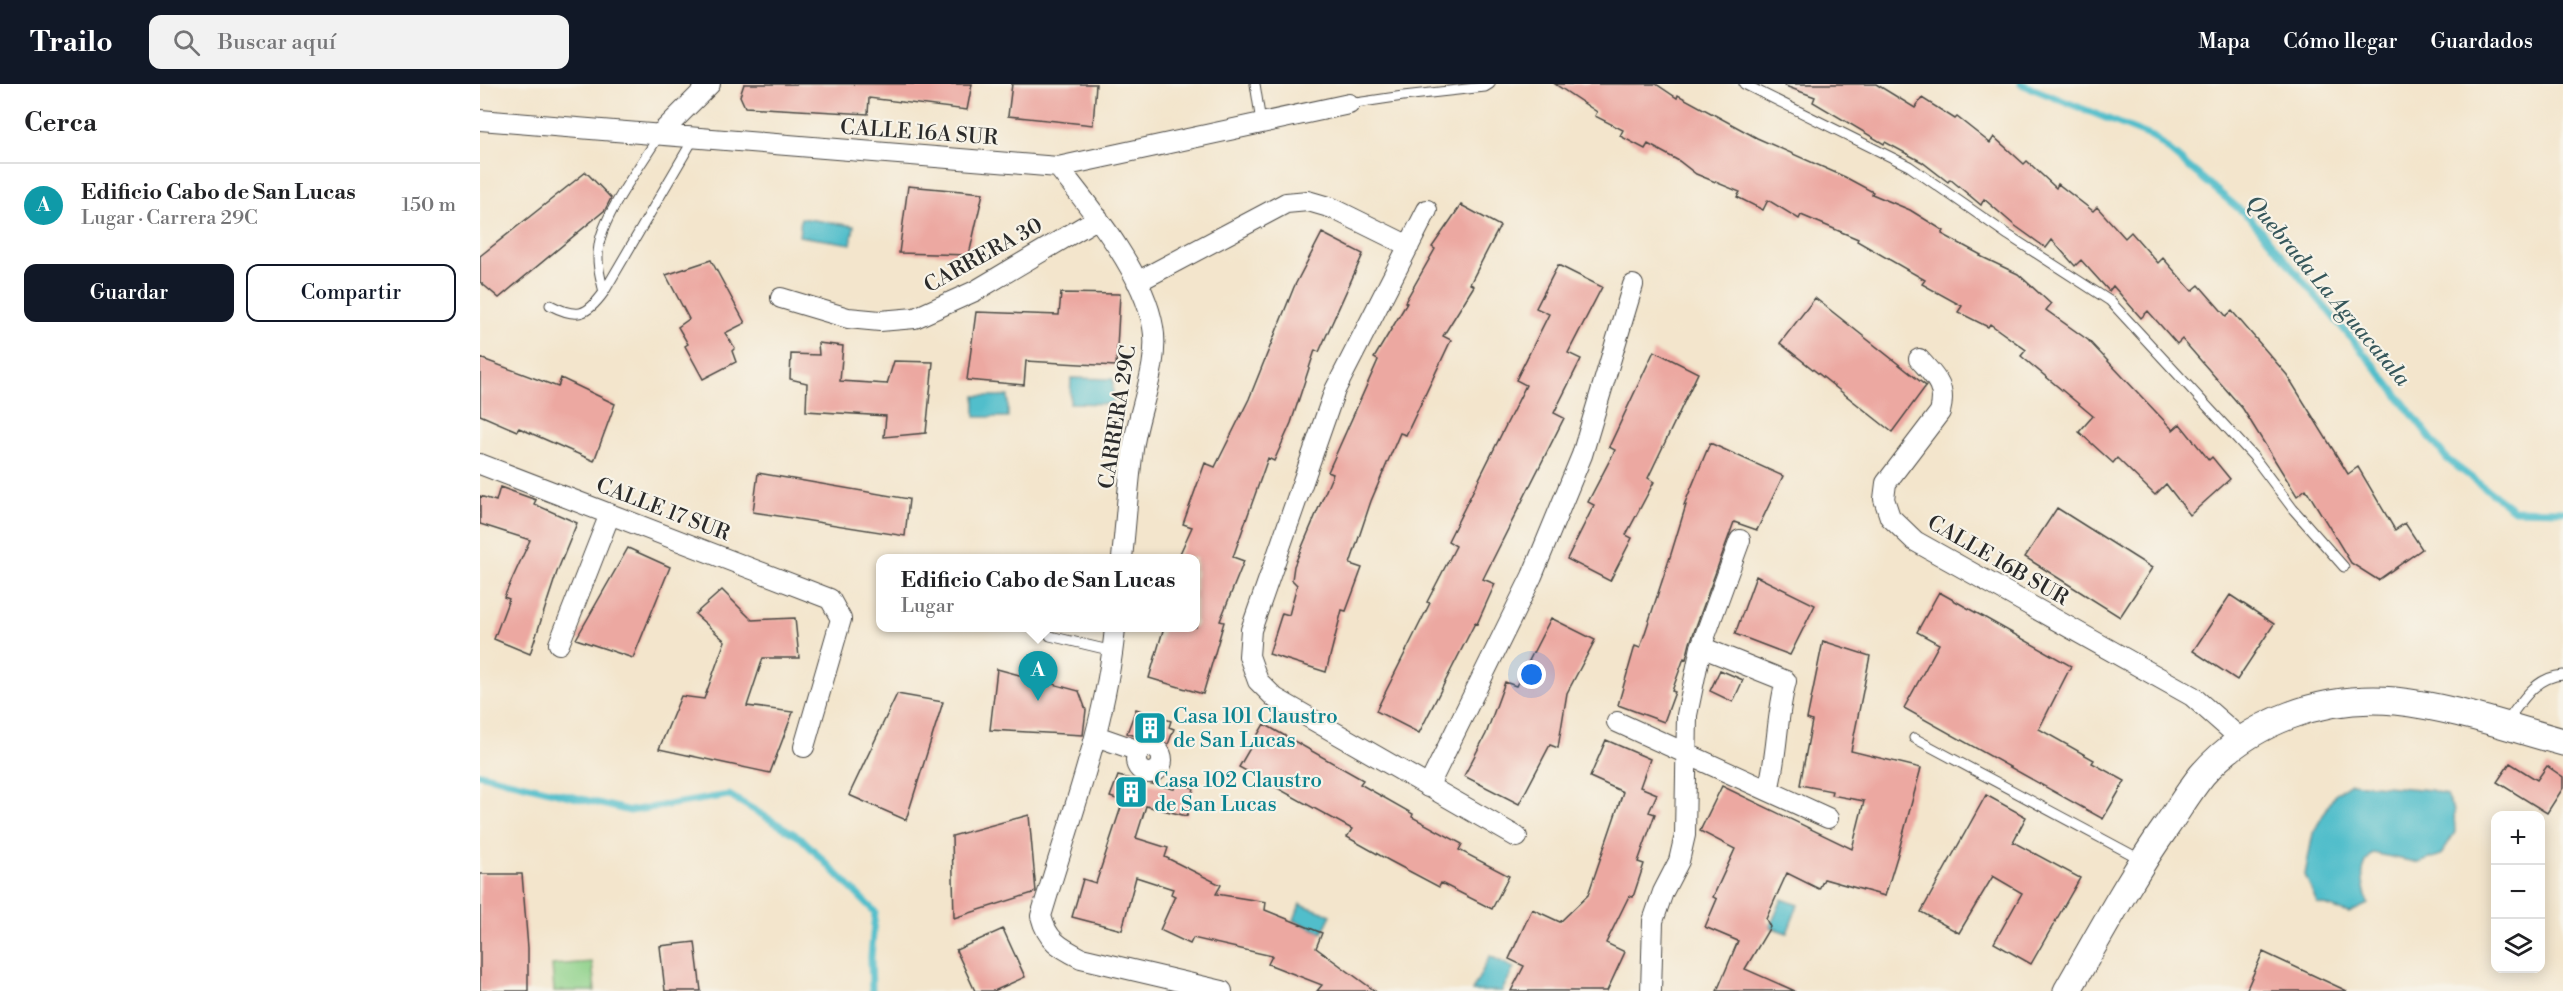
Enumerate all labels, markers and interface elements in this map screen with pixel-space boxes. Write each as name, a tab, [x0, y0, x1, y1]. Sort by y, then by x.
search box	[149, 15, 569, 69]
text: Trailo	[30, 25, 113, 60]
icon: search	[170, 26, 203, 59]
text: Buscar aquí	[218, 29, 336, 56]
text: Mapa	[2198, 29, 2250, 55]
text: Cómo llegar	[2283, 29, 2398, 55]
text: Guardados	[2431, 29, 2533, 55]
text: Cerca	[24, 107, 97, 139]
street label: CALLE 16A SUR	[839, 115, 999, 152]
text: Edificio Cabo de San Lucas	[81, 179, 356, 206]
water label: Quebrada La Aguacatala	[2240, 190, 2416, 393]
text: A	[36, 193, 51, 218]
text: 150 m	[401, 193, 456, 218]
text: Lugar · Carrera 29C	[81, 206, 258, 231]
street label: CARRERA 30	[920, 213, 1047, 299]
button: Guardar	[24, 264, 234, 322]
button: Compartir	[246, 264, 456, 322]
street label: CARRERA 29C	[1094, 344, 1142, 491]
street label: CALLE 17 SUR	[592, 473, 734, 548]
street label: CALLE 16B SUR	[1922, 510, 2073, 612]
popup	[876, 554, 1200, 632]
text: Edificio Cabo de San Lucas	[901, 567, 1175, 594]
text: Lugar	[901, 594, 954, 619]
pin: A	[1018, 652, 1058, 701]
your location	[1517, 660, 1546, 689]
place label: Casa 101 Claustro de San Lucas	[1173, 704, 1338, 754]
building icon: Casa 101 Claustro de San Lucas	[1132, 710, 1168, 746]
place label: Casa 102 Claustro de San Lucas	[1154, 768, 1322, 818]
building icon: Casa 102 Claustro de San Lucas	[1113, 774, 1149, 810]
map controls	[2491, 811, 2545, 973]
button: +	[2491, 811, 2545, 865]
button: −	[2491, 865, 2545, 919]
button: layers	[2491, 919, 2545, 973]

